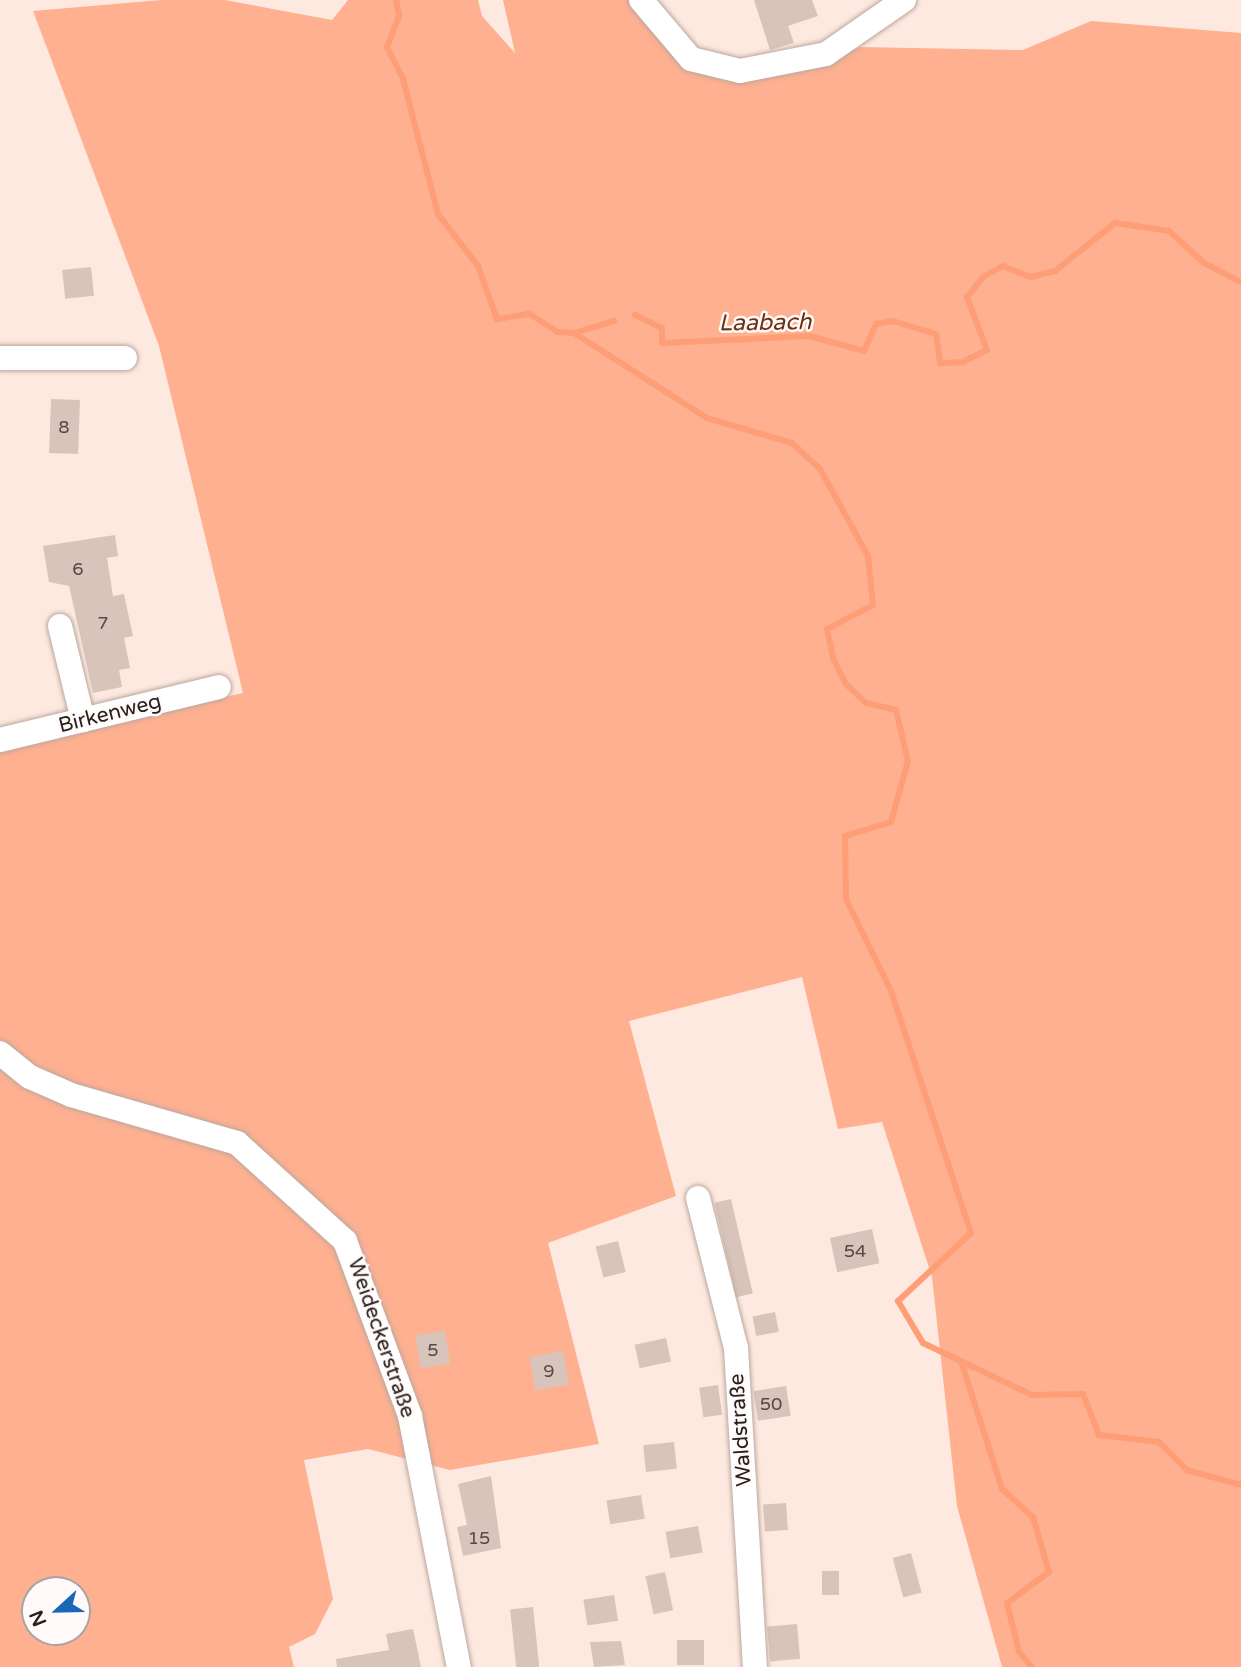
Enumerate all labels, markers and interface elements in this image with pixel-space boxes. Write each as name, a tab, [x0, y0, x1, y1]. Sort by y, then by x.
water label: Laabach	[718, 308, 812, 338]
house number: 8	[58, 416, 70, 438]
house number: 6	[72, 558, 84, 580]
house number: 7	[97, 612, 109, 634]
street label: Birkenweg	[56, 689, 164, 739]
house number: 54	[844, 1240, 866, 1262]
street label: Weideckerstraße	[342, 1255, 420, 1421]
house number: 5	[427, 1339, 439, 1361]
house number: 9	[543, 1360, 555, 1382]
street label: Waldstraße	[724, 1373, 758, 1487]
house number: 50	[760, 1393, 782, 1415]
house number: 15	[468, 1527, 490, 1549]
north arrow	[21, 1576, 91, 1646]
text: N	[25, 1607, 51, 1629]

